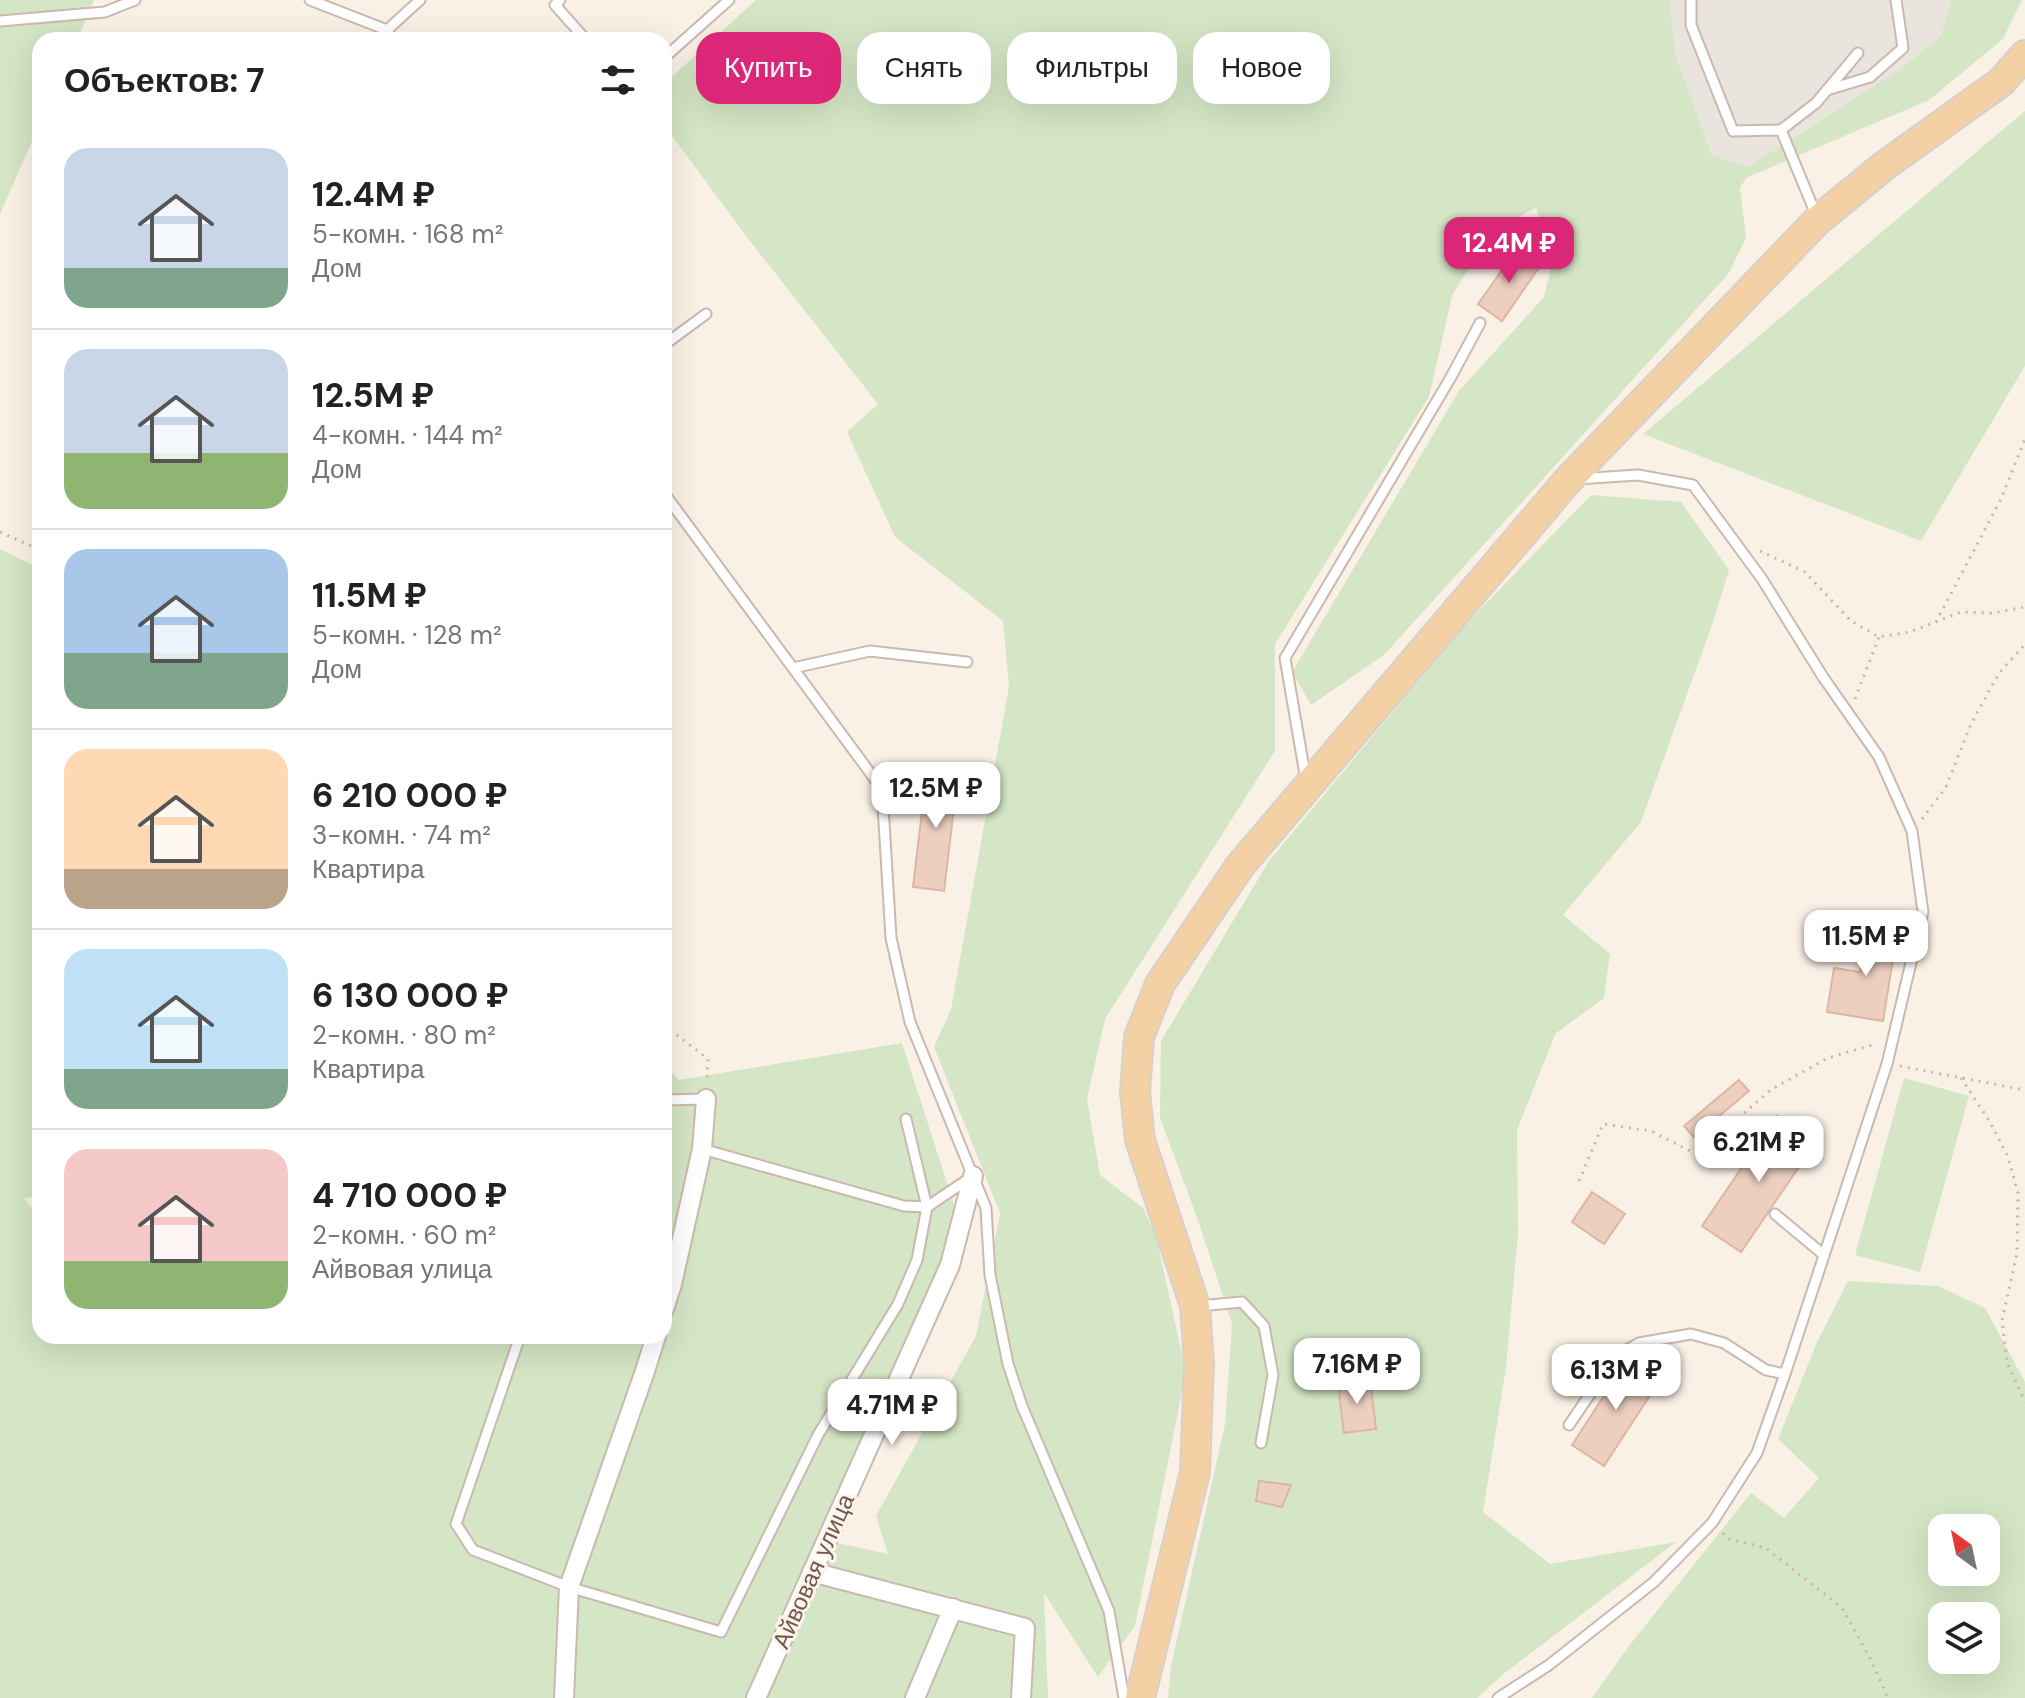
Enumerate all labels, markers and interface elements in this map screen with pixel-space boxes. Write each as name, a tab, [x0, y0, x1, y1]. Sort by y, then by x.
chip: Купить	[696, 32, 841, 104]
chip: Снять	[857, 32, 991, 104]
chip: Фильтры	[1007, 32, 1177, 104]
chip: Новое	[1193, 32, 1330, 104]
text: Объектов: 7	[64, 58, 264, 103]
icon: filters	[596, 58, 640, 102]
text: 12.4M ₽	[312, 172, 435, 217]
icon: home	[128, 180, 224, 276]
text: 5-комн. · 168 m²	[312, 217, 503, 251]
pin: 12.4M ₽	[1435, 217, 1583, 285]
text: 12.4M ₽	[1462, 226, 1556, 260]
text: Дом	[312, 251, 362, 285]
text: 12.5M ₽	[312, 373, 434, 418]
icon: home	[128, 381, 224, 477]
text: 4-комн. · 144 m²	[312, 418, 503, 452]
text: Дом	[312, 452, 362, 486]
text: 11.5M ₽	[312, 573, 427, 618]
icon: home	[128, 581, 224, 677]
text: 5-комн. · 128 m²	[312, 618, 502, 652]
text: Дом	[312, 652, 362, 686]
pin: 12.5M ₽	[862, 762, 1010, 830]
text: 12.5M ₽	[889, 771, 983, 805]
text: 6 210 000 ₽	[312, 773, 508, 818]
icon: home	[128, 781, 224, 877]
text: 3-комн. · 74 m²	[312, 818, 491, 852]
text: Квартира	[312, 852, 424, 886]
pin: 11.5M ₽	[1792, 910, 1940, 978]
text: 11.5M ₽	[1822, 919, 1910, 953]
text: 6 130 000 ₽	[312, 973, 508, 1018]
icon: home	[128, 981, 224, 1077]
text: 2-комн. · 80 m²	[312, 1018, 496, 1052]
text: Квартира	[312, 1052, 424, 1086]
pin: 6.21M ₽	[1685, 1116, 1833, 1184]
text: 6.21M ₽	[1713, 1125, 1805, 1159]
text: 4 710 000 ₽	[312, 1173, 507, 1218]
icon: home	[128, 1181, 224, 1277]
text: 2-комн. · 60 m²	[312, 1218, 496, 1252]
text: Айвовая улица	[312, 1252, 492, 1286]
pin: 7.16M ₽	[1283, 1338, 1431, 1406]
pin: 6.13M ₽	[1542, 1344, 1690, 1412]
text: 7.16M ₽	[1312, 1347, 1402, 1381]
text: 6.13M ₽	[1570, 1353, 1662, 1387]
pin: 4.71M ₽	[818, 1379, 966, 1447]
text: 4.71M ₽	[846, 1388, 938, 1422]
street label: Айвовая улица	[765, 1488, 861, 1653]
north arrow	[1928, 1514, 2000, 1586]
map controls	[1928, 1514, 2000, 1674]
button: layers	[1928, 1602, 2000, 1674]

